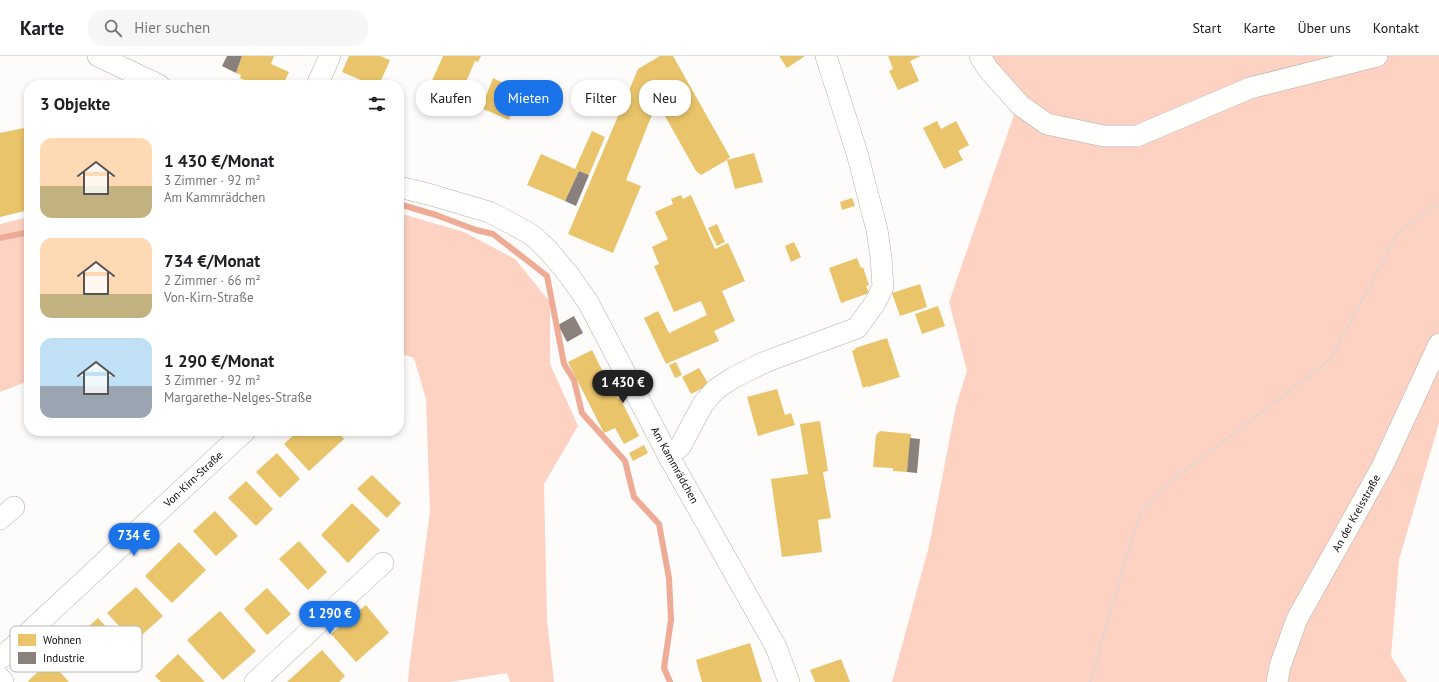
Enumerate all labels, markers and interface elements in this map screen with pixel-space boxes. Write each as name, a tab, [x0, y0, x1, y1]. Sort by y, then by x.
search box	[88, 10, 368, 46]
text: Karte	[20, 16, 64, 40]
icon: search	[102, 17, 124, 39]
text: Hier suchen	[134, 18, 210, 37]
text: Start	[1192, 19, 1221, 37]
text: Karte	[1243, 19, 1275, 37]
text: Über uns	[1297, 19, 1351, 37]
text: Kontakt	[1373, 19, 1419, 37]
chip: Kaufen	[416, 80, 486, 116]
chip: Mieten	[494, 80, 563, 116]
chip: Filter	[571, 80, 631, 116]
chip: Neu	[639, 80, 691, 116]
text: 3 Objekte	[40, 93, 110, 115]
icon: filters	[366, 93, 388, 115]
text: 1 430 €/Monat	[164, 150, 274, 172]
icon: home	[72, 154, 120, 202]
text: 3 Zimmer · 92 m²	[164, 172, 261, 189]
text: Am Kammrädchen	[164, 189, 265, 206]
text: 734 €/Monat	[164, 250, 260, 272]
icon: home	[72, 254, 120, 302]
text: 2 Zimmer · 66 m²	[164, 272, 261, 289]
text: Von-Kirn-Straße	[164, 289, 254, 306]
text: 1 290 €/Monat	[164, 350, 274, 372]
icon: home	[72, 354, 120, 402]
pin: 1 430 €	[586, 370, 660, 404]
text: 3 Zimmer · 92 m²	[164, 372, 261, 389]
text: 1 430 €	[601, 374, 645, 391]
text: Margarethe-Nelges-Straße	[164, 389, 312, 406]
street label: Am Kammrädchen	[648, 424, 702, 506]
street label: Von-Kirn-Straße	[160, 448, 226, 511]
street label: An der Kreisstraße	[1329, 471, 1383, 554]
pin: 734 €	[106, 523, 162, 557]
text: 734 €	[118, 527, 150, 544]
pin: 1 290 €	[293, 601, 367, 635]
text: 1 290 €	[308, 605, 352, 622]
legend	[10, 626, 142, 672]
text: Wohnen	[43, 633, 81, 647]
text: Industrie	[43, 651, 85, 665]

